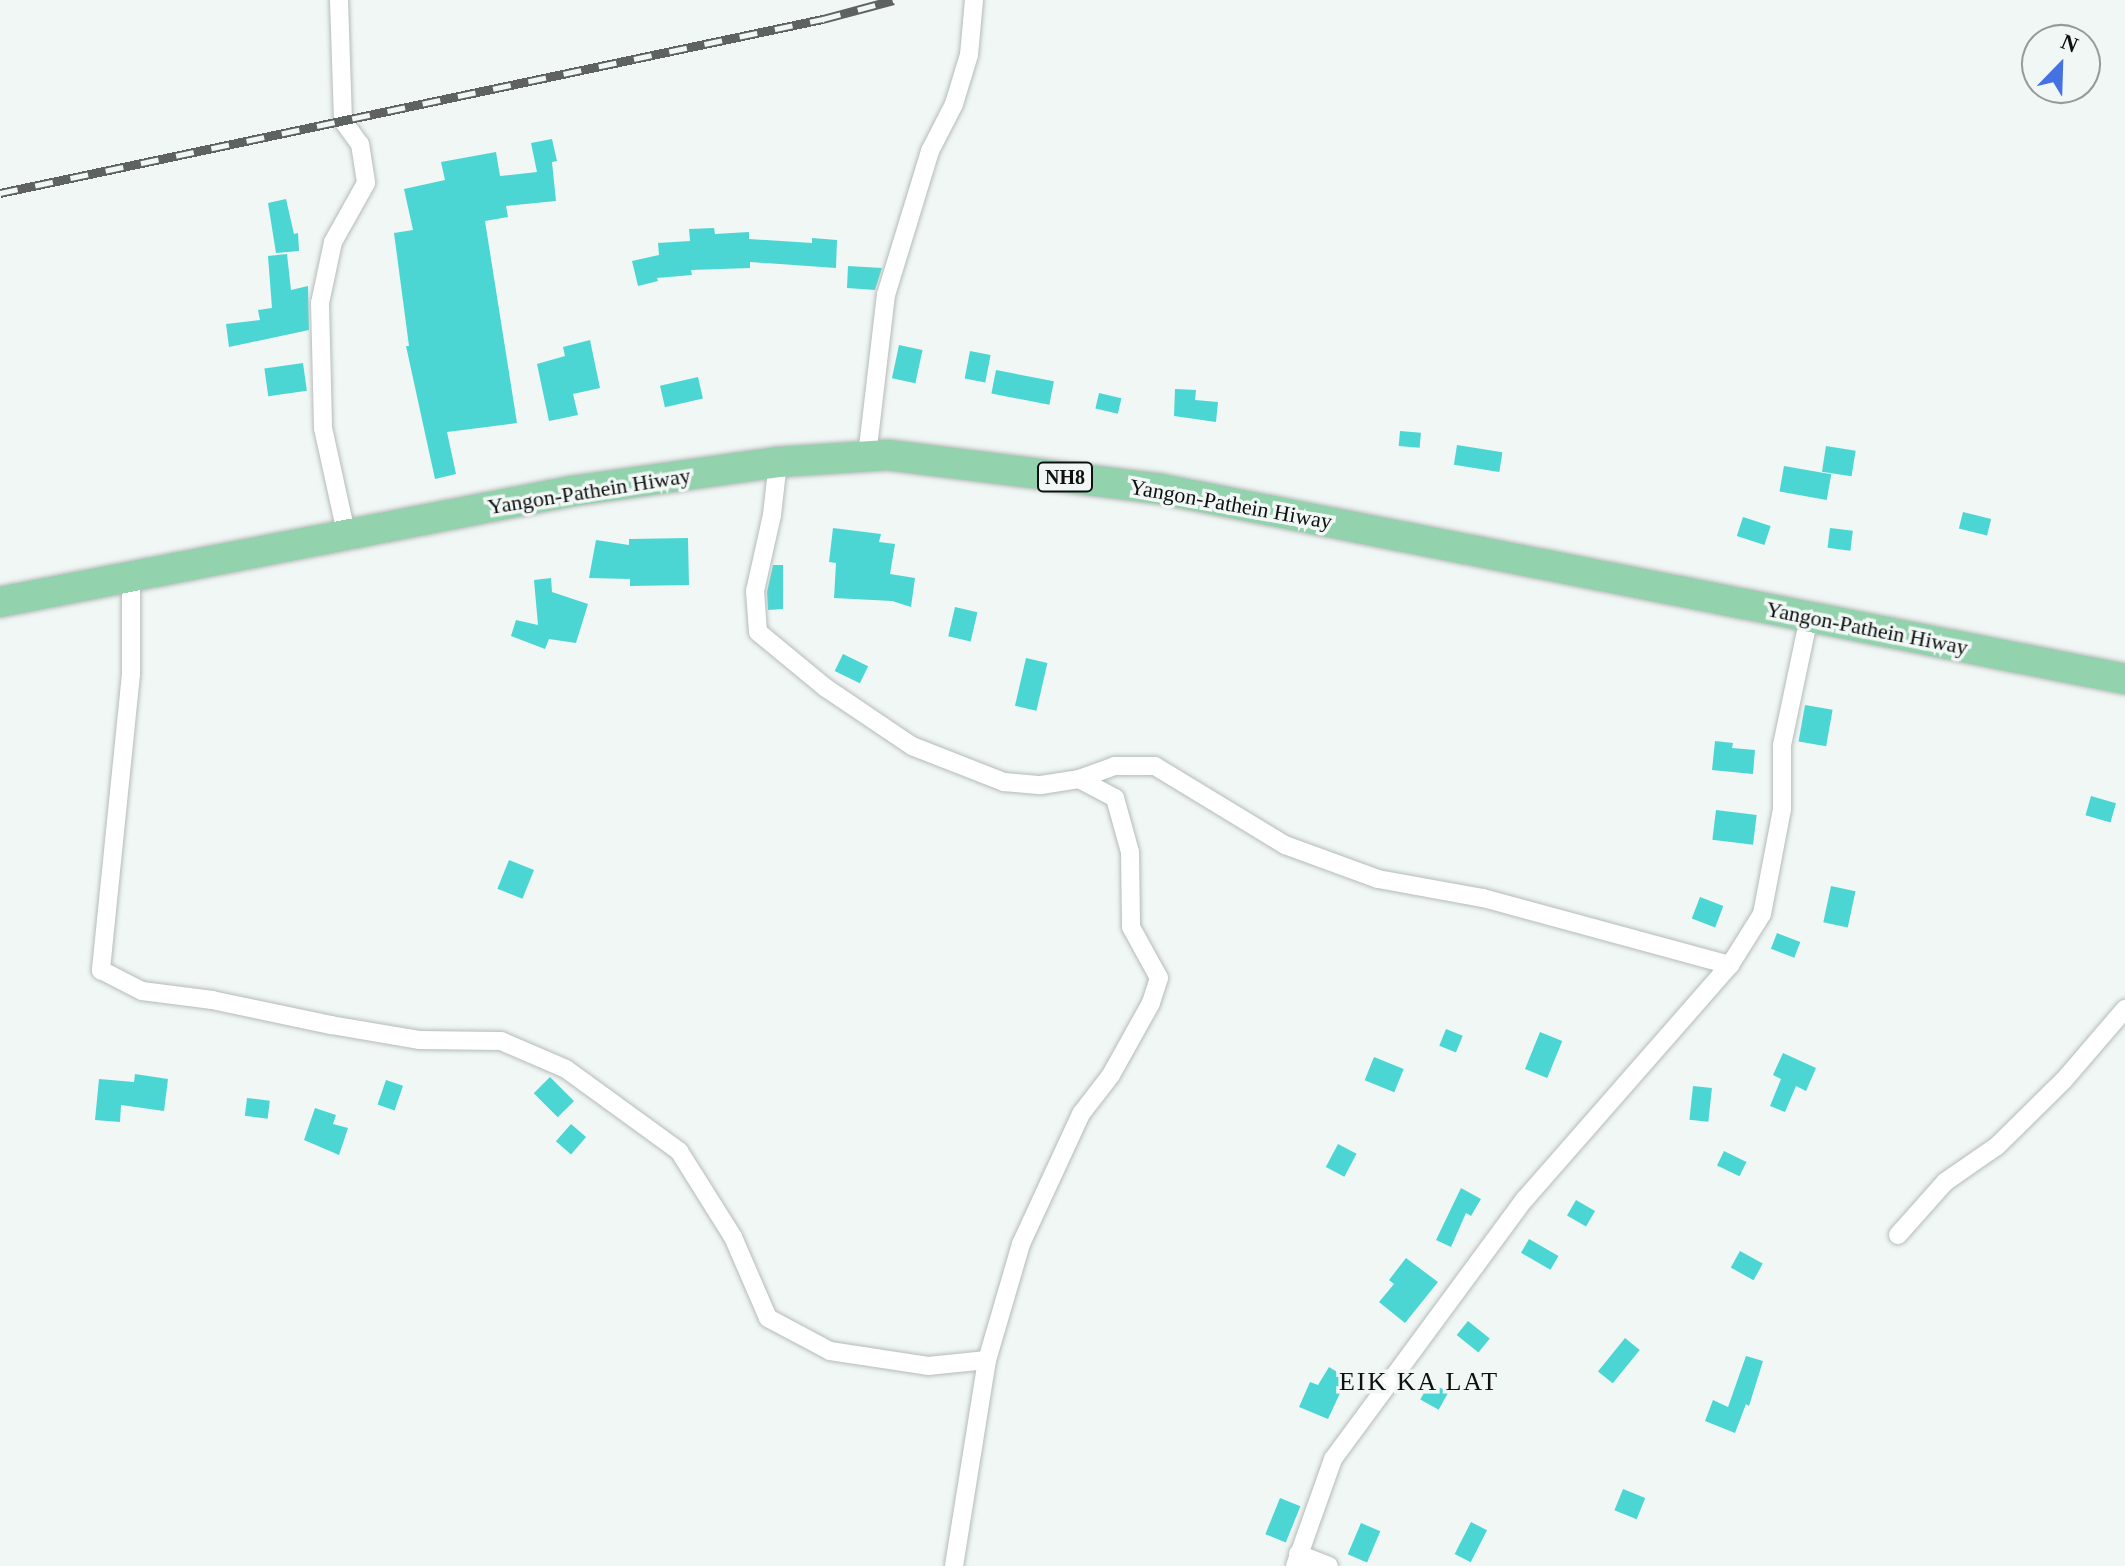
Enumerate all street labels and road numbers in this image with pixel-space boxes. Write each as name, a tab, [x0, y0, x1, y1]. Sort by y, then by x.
road number: NH8	[1037, 461, 1093, 493]
street label: Yangon-Pathein Hiway	[486, 462, 692, 520]
street label: Yangon-Pathein Hiway	[1128, 473, 1334, 535]
street label: Yangon-Pathein Hiway	[1764, 595, 1970, 661]

